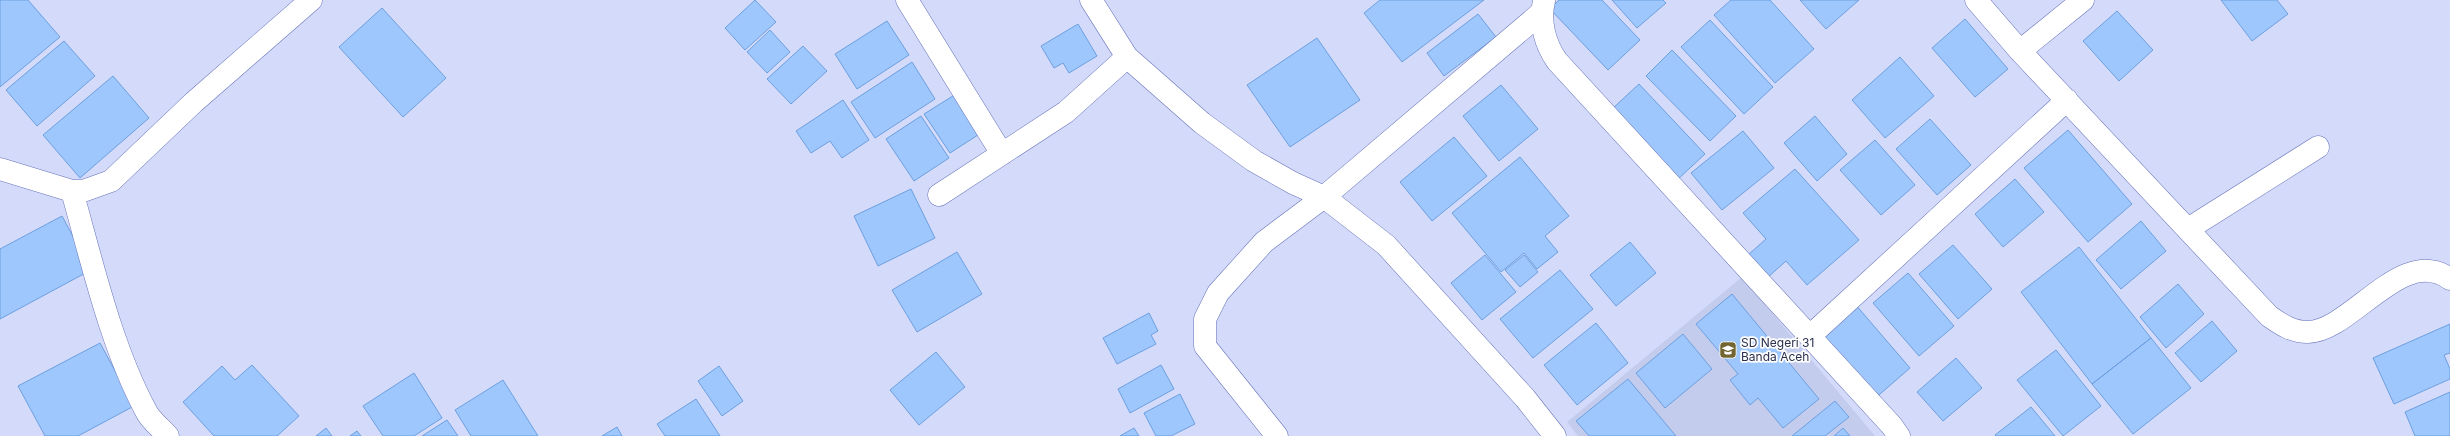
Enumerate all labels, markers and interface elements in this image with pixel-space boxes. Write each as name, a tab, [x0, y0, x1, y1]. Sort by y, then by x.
place label: SD Negeri 31 Banda Aceh	[1741, 335, 1814, 364]
school or university icon: SD Negeri 31 Banda Aceh	[1718, 340, 1738, 360]

